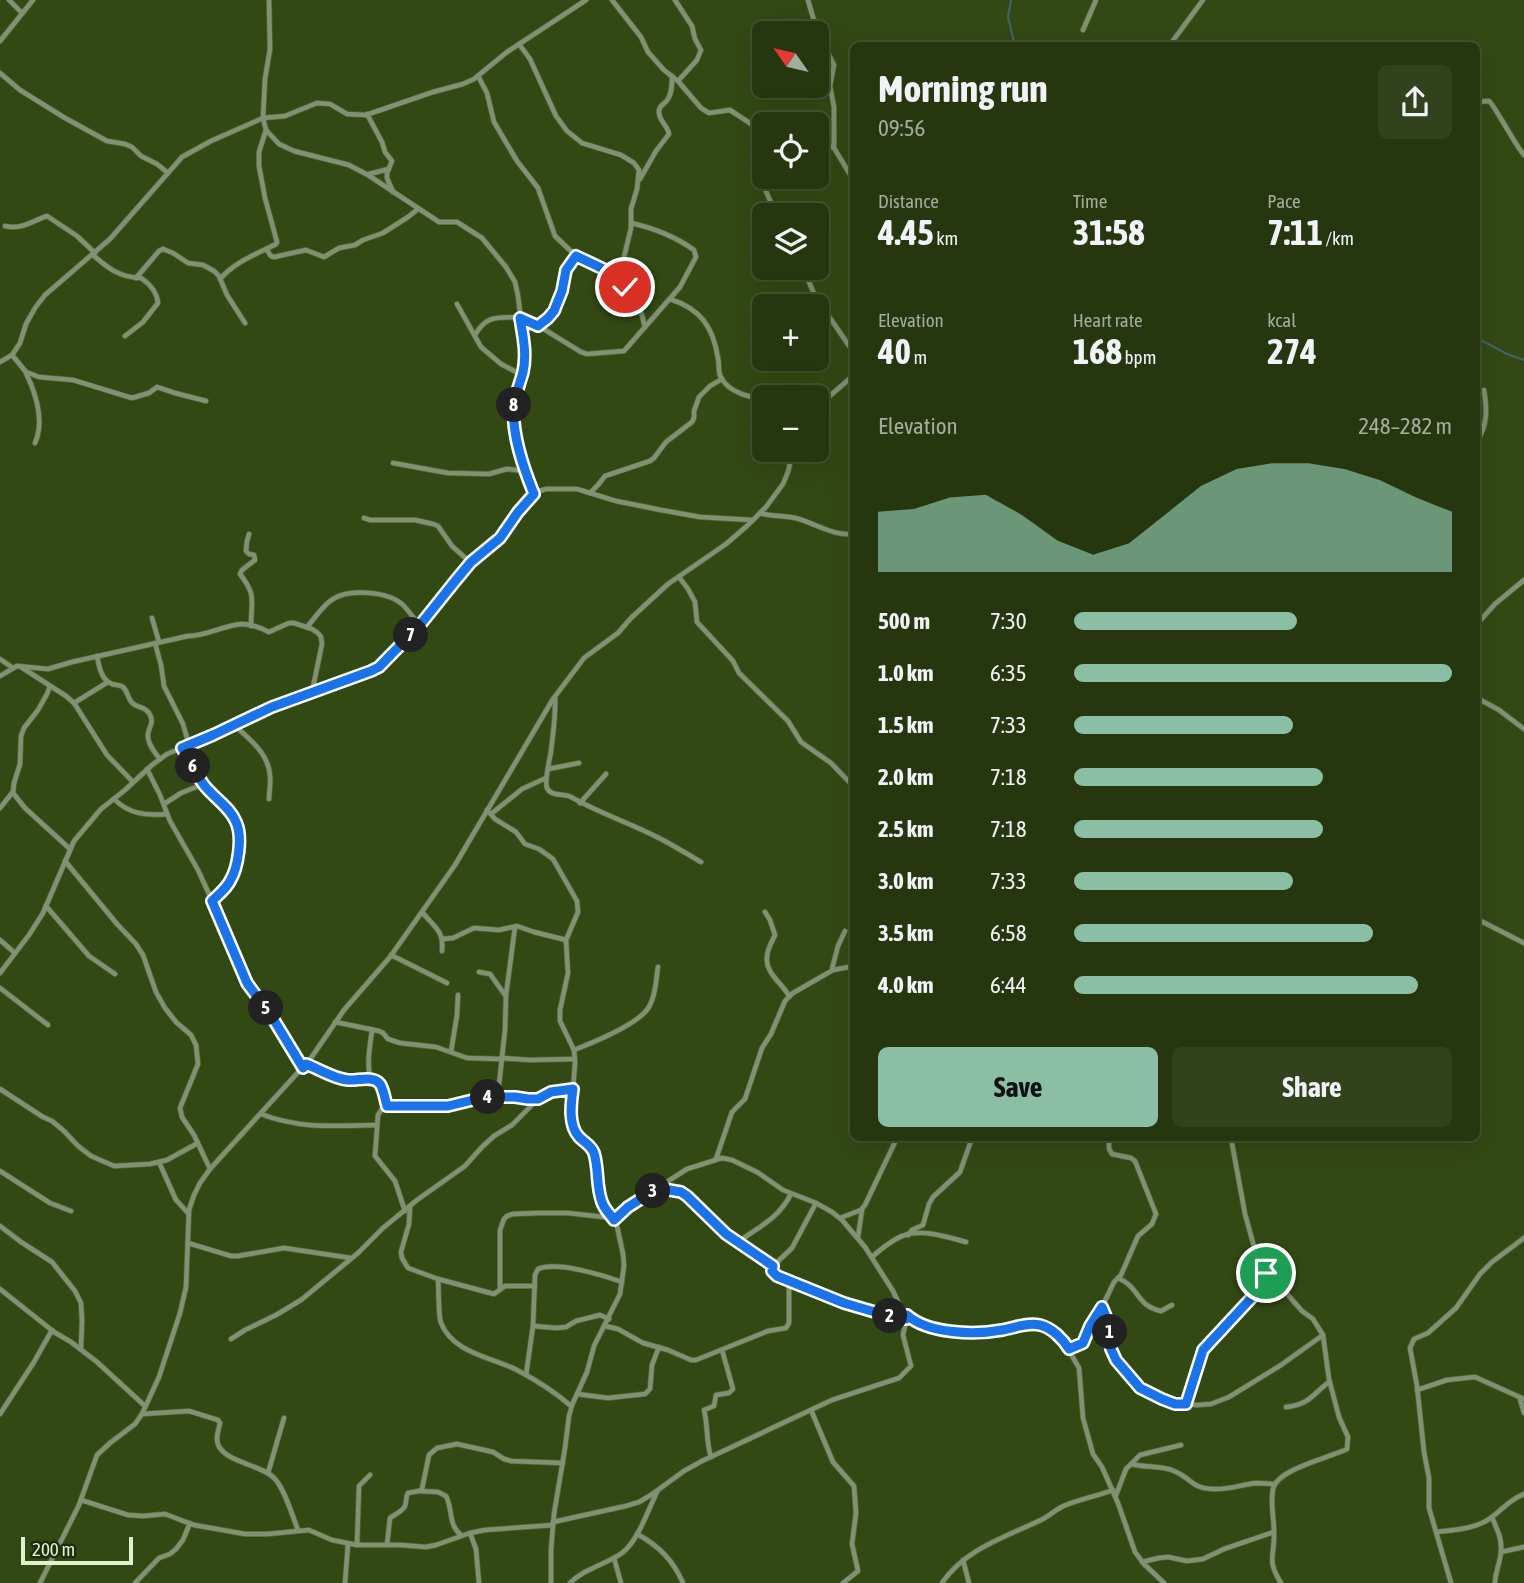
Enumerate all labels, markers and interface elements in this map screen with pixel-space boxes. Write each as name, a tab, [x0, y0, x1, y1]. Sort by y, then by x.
north arrow	[752, 21, 830, 98]
map controls	[752, 21, 829, 462]
button: share	[1378, 65, 1452, 139]
text: Morning run	[878, 67, 1048, 110]
button: locate	[752, 112, 829, 189]
text: 09:56	[878, 115, 925, 141]
text: Distance	[878, 190, 939, 212]
text: Time	[1073, 190, 1107, 212]
text: Pace	[1267, 190, 1301, 212]
button: layers	[752, 203, 829, 280]
text: 4.45	[878, 212, 934, 252]
text: 31:58	[1073, 212, 1145, 252]
text: 7:11	[1267, 212, 1323, 252]
text: km	[934, 227, 958, 249]
text: /km	[1323, 227, 1354, 249]
pin	[595, 257, 655, 317]
icon: check	[606, 268, 644, 306]
button: +	[752, 294, 829, 371]
text: Elevation	[878, 309, 944, 331]
text: Heart rate	[1073, 309, 1143, 331]
text: kcal	[1267, 309, 1296, 331]
text: 40	[878, 331, 911, 371]
text: 168	[1073, 331, 1122, 371]
text: 274	[1267, 331, 1317, 371]
text: m	[911, 346, 927, 368]
text: bpm	[1122, 346, 1156, 368]
button: −	[752, 385, 829, 462]
pin: 8	[496, 388, 532, 422]
text: 8	[509, 393, 518, 415]
text: Elevation	[878, 413, 958, 439]
text: 248–282 m	[1358, 413, 1452, 439]
text: 500 m	[878, 608, 930, 634]
text: 7:30	[990, 608, 1027, 634]
pin: 7	[394, 618, 428, 652]
text: 7	[406, 623, 415, 645]
text: 1.0 km	[878, 660, 934, 686]
text: 6:35	[990, 660, 1027, 686]
text: 1.5 km	[878, 712, 934, 738]
text: 7:33	[990, 712, 1027, 738]
pin: 6	[176, 748, 210, 784]
text: 6	[188, 754, 197, 776]
text: 2.0 km	[878, 764, 934, 790]
text: 7:18	[990, 764, 1027, 790]
text: 2.5 km	[878, 816, 934, 842]
text: 7:18	[990, 816, 1027, 842]
text: 3.0 km	[878, 868, 934, 894]
text: 7:33	[990, 868, 1027, 894]
text: 3.5 km	[878, 920, 934, 946]
text: 6:58	[990, 920, 1027, 946]
text: 4.0 km	[878, 972, 934, 998]
text: 6:44	[990, 972, 1027, 998]
pin: 5	[248, 990, 284, 1026]
text: 5	[261, 996, 270, 1018]
button: Save	[878, 1047, 1158, 1127]
button: Share	[1172, 1047, 1452, 1127]
pin: 4	[470, 1080, 505, 1114]
text: 4	[483, 1085, 492, 1107]
pin: 3	[636, 1174, 670, 1208]
text: 3	[648, 1179, 657, 1201]
pin	[1236, 1243, 1296, 1303]
icon: arrive	[1247, 1254, 1285, 1292]
pin: 2	[872, 1298, 908, 1334]
text: 2	[885, 1304, 894, 1326]
pin: 1	[1092, 1314, 1128, 1350]
text: 1	[1105, 1320, 1114, 1342]
scale bar	[21, 1534, 133, 1566]
text: 200 m	[32, 1538, 75, 1560]

